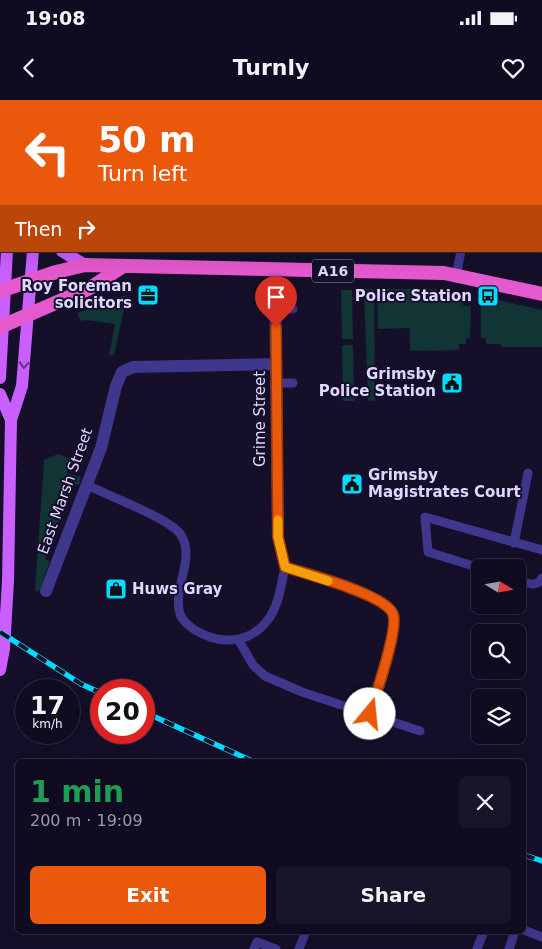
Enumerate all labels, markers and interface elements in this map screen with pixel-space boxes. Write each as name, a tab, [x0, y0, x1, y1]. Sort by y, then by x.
text: 19:08	[25, 7, 85, 29]
icon: back	[15, 54, 43, 82]
icon: heart	[499, 54, 527, 82]
text: Turnly	[233, 55, 309, 80]
icon: left	[15, 120, 80, 185]
text: 50 m	[98, 120, 195, 160]
text: Turn left	[98, 161, 187, 186]
icon: right	[72, 215, 100, 243]
text: Then	[15, 218, 62, 240]
road number: A16	[312, 260, 354, 282]
pin	[255, 276, 297, 327]
place label: Roy Foreman solicitors	[21, 277, 132, 312]
office icon: Roy Foreman solicitors	[136, 283, 160, 307]
icon: arrive	[262, 283, 290, 311]
bus stop icon: Police Station	[476, 284, 500, 308]
place label: Police Station	[355, 287, 472, 305]
one-way arrow	[19, 362, 30, 370]
place label: Grimsby Police Station	[319, 365, 436, 400]
street label: Grime Street	[251, 371, 269, 467]
public building icon: Grimsby Police Station	[440, 371, 464, 395]
street label: East Marsh Street	[34, 425, 96, 557]
place label: Grimsby Magistrates Court	[368, 466, 521, 501]
public building icon: Grimsby Magistrates Court	[340, 472, 364, 496]
north arrow	[471, 559, 526, 614]
map controls	[471, 559, 526, 744]
shop icon: Huws Gray	[104, 577, 128, 601]
place label: Huws Gray	[132, 580, 223, 598]
button: search	[471, 624, 526, 679]
speed limit sign: 20	[90, 679, 155, 744]
position arrow	[343, 687, 395, 739]
button: layers	[471, 689, 526, 744]
text: 17	[30, 691, 65, 720]
text: km/h	[32, 717, 63, 731]
text: 1 min	[30, 774, 124, 809]
button: close	[459, 776, 511, 828]
text: 200 m · 19:09	[30, 811, 143, 830]
button: Exit	[30, 866, 266, 924]
button: Share	[276, 866, 511, 924]

